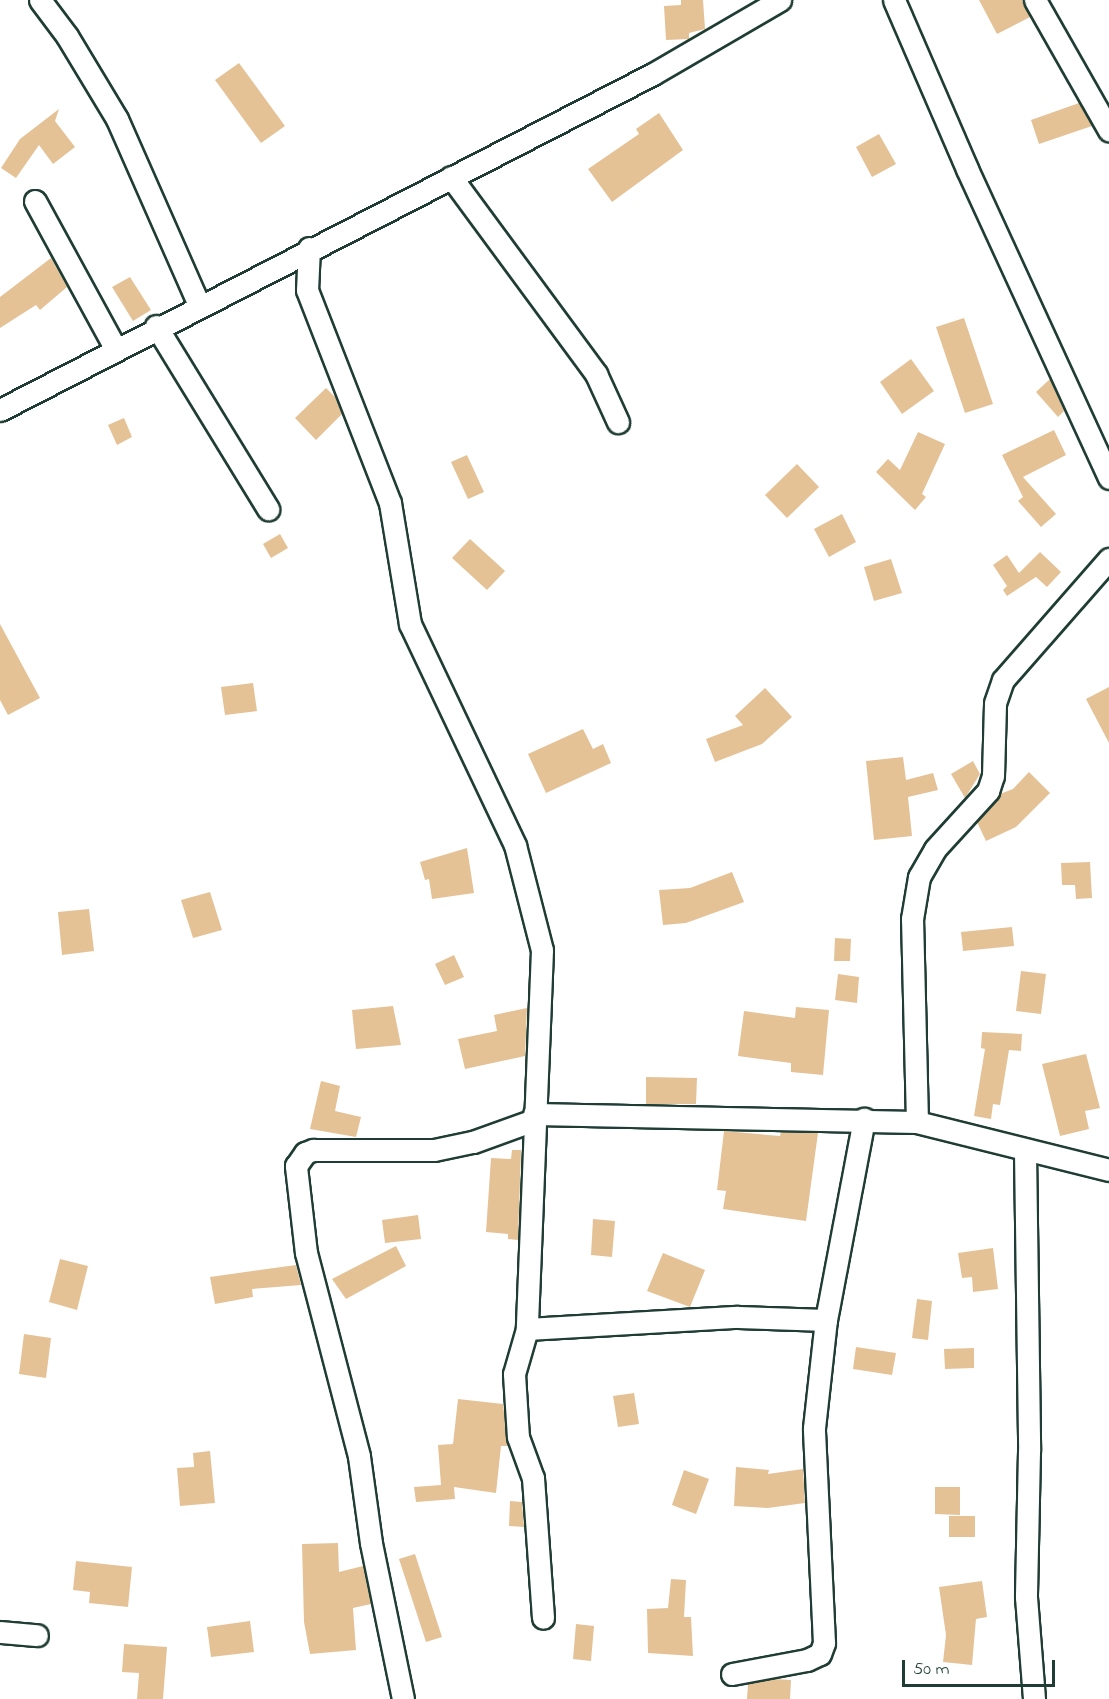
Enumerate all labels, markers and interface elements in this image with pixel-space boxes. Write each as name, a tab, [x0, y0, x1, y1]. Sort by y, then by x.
scale bar	[905, 1648, 1058, 1686]
text: 50 m	[913, 1657, 950, 1683]

